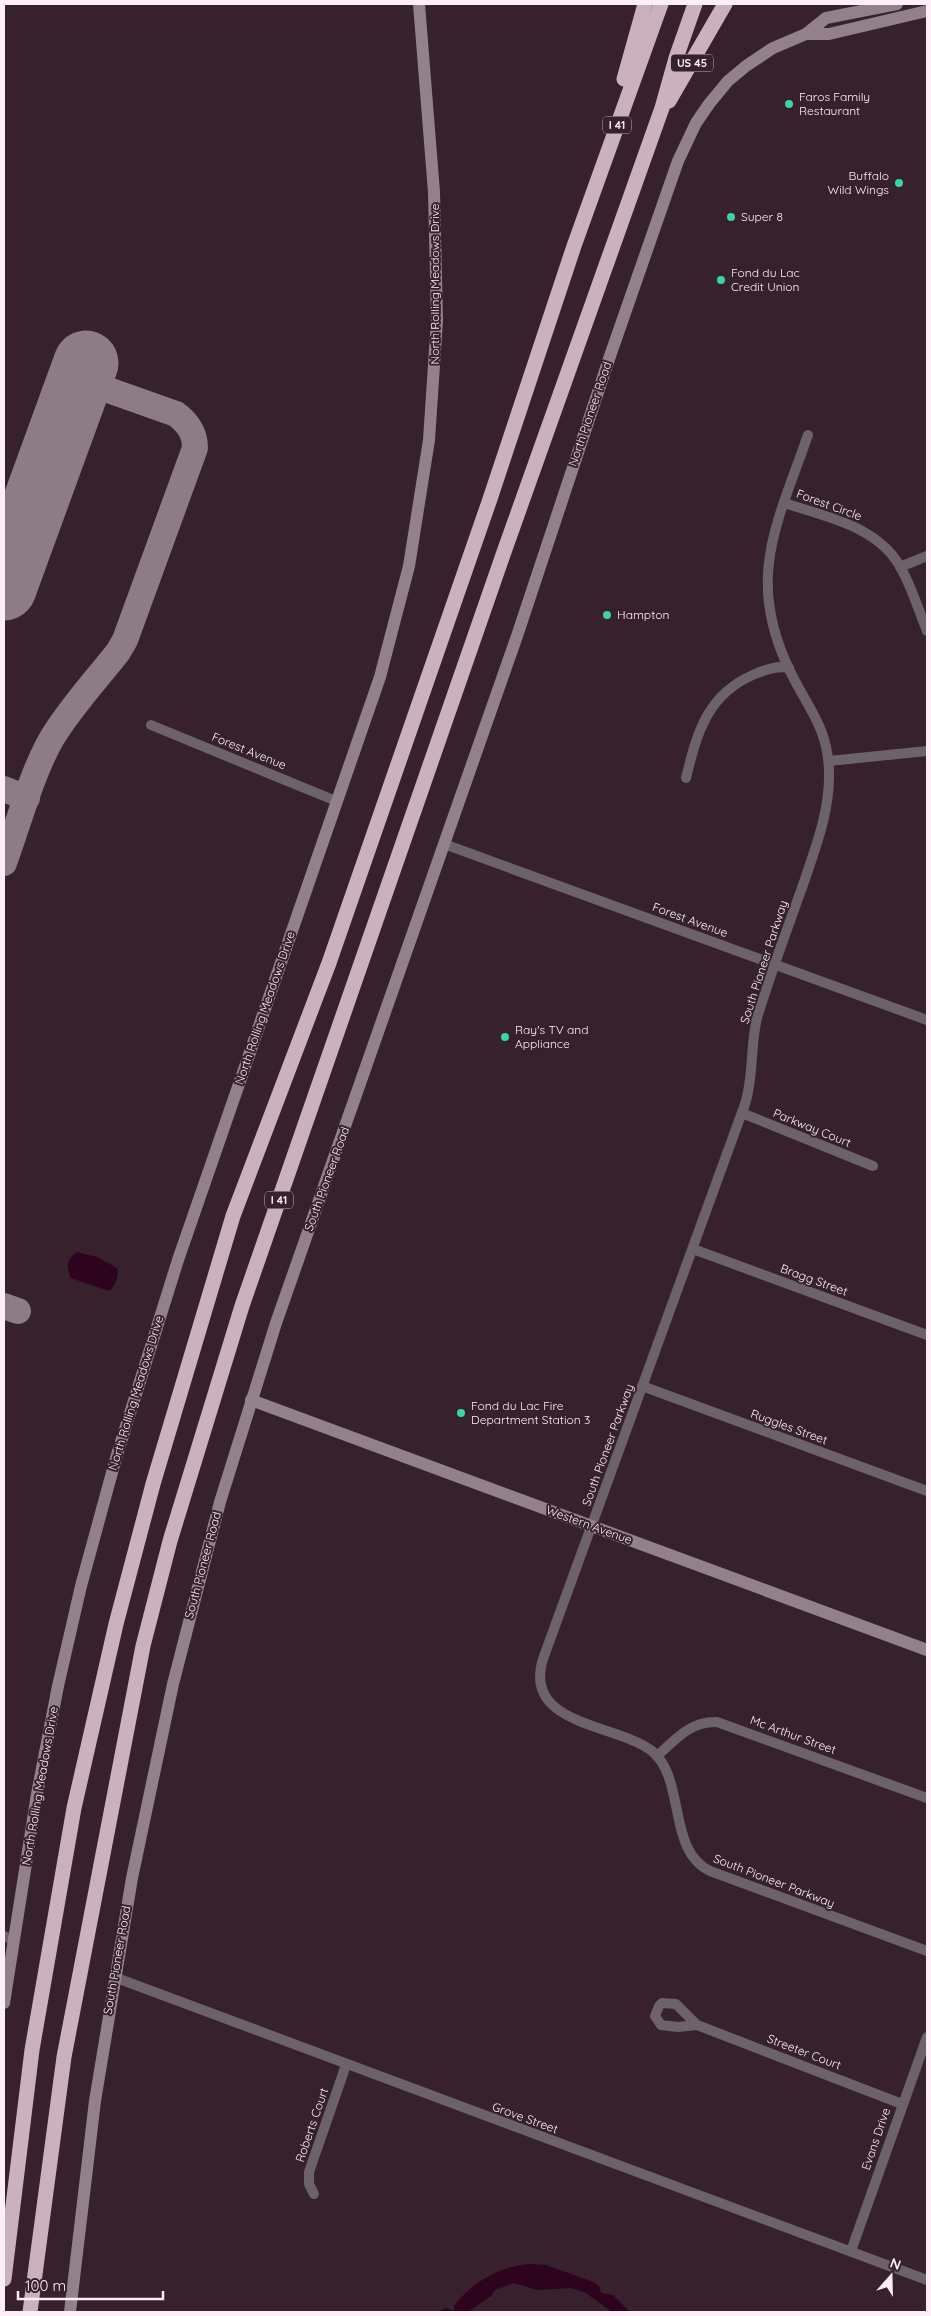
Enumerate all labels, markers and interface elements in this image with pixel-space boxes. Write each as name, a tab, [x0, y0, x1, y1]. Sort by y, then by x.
road number: US 45	[671, 54, 713, 72]
place label: Faros Family Restaurant	[799, 89, 870, 118]
marker: Faros Family Restaurant	[783, 98, 795, 110]
road number: I 41	[603, 116, 631, 134]
place label: Buffalo Wild Wings	[828, 168, 889, 197]
marker: Buffalo Wild Wings	[893, 177, 905, 189]
street label: North Rolling Meadows Drive	[427, 203, 442, 365]
place label: Super 8	[741, 209, 783, 224]
marker: Super 8	[725, 211, 737, 223]
place label: Fond du Lac Credit Union	[731, 265, 800, 294]
marker: Fond du Lac Credit Union	[715, 274, 727, 286]
street label: North Pioneer Road	[565, 359, 615, 468]
street label: Forest Circle	[794, 486, 864, 523]
place label: Hampton	[617, 607, 669, 622]
marker: Hampton	[601, 609, 613, 621]
street label: Forest Avenue	[210, 729, 289, 772]
street label: South Pioneer Parkway	[736, 898, 791, 1025]
street label: Forest Avenue	[650, 899, 730, 940]
street label: North Rolling Meadows Drive	[231, 929, 298, 1086]
place label: Ray's TV and Appliance	[515, 1022, 589, 1051]
marker: Ray's TV and Appliance	[499, 1031, 511, 1043]
street label: Parkway Court	[771, 1105, 853, 1150]
street label: South Pioneer Road	[301, 1125, 352, 1233]
road number: I 41	[265, 1192, 293, 1208]
street label: Bragg Street	[778, 1260, 850, 1299]
street label: North Rolling Meadows Drive	[105, 1313, 166, 1472]
street label: South Pioneer Parkway	[578, 1382, 637, 1508]
place label: Fond du Lac Fire Department Station 3	[471, 1398, 590, 1427]
street label: Ruggles Street	[749, 1406, 830, 1447]
marker: Fond du Lac Fire Department Station 3	[455, 1407, 467, 1419]
street label: Western Avenue	[544, 1502, 634, 1547]
street label: South Pioneer Road	[181, 1510, 224, 1620]
street label: North Rolling Meadows Drive	[18, 1705, 61, 1867]
street label: Mc Arthur Street	[748, 1712, 838, 1757]
street label: South Pioneer Parkway	[711, 1850, 837, 1911]
street label: South Pioneer Road	[100, 1904, 133, 2015]
street label: Streeter Court	[765, 2031, 843, 2073]
street label: Roberts Court	[292, 2086, 331, 2164]
street label: Grove Street	[490, 2099, 560, 2136]
street label: Evans Drive	[858, 2105, 893, 2172]
north arrow	[866, 2251, 916, 2301]
text: N	[888, 2254, 903, 2274]
scale bar	[18, 2268, 162, 2300]
text: 100 m	[25, 2276, 66, 2295]

